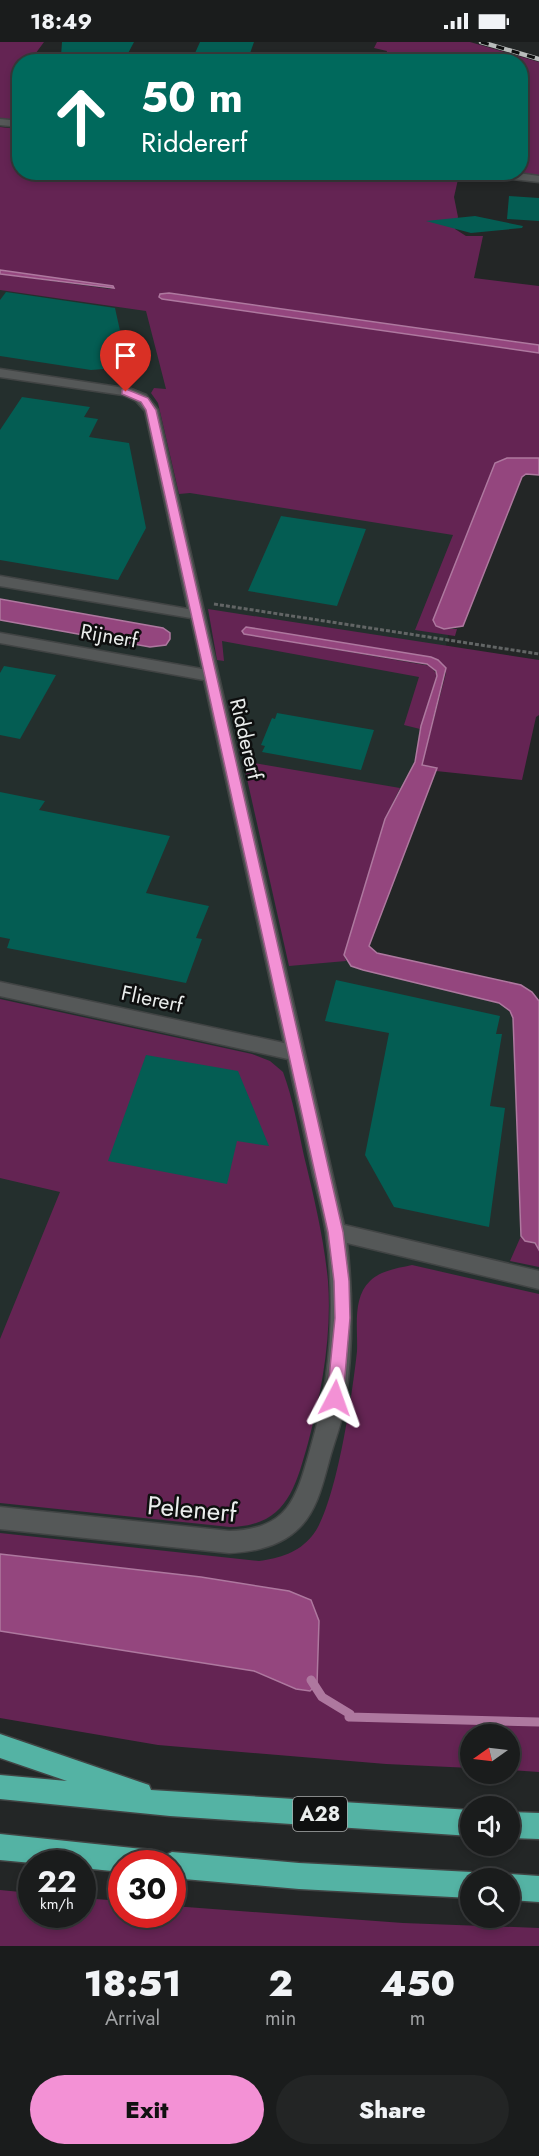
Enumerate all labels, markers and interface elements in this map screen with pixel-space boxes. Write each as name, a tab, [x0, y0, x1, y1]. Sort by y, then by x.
text: 18:49	[30, 5, 92, 37]
text: 50 m	[141, 67, 243, 128]
icon: ahead	[42, 78, 120, 156]
text: Riddererf	[141, 123, 248, 162]
pin	[100, 330, 151, 392]
icon: arrive	[109, 339, 142, 372]
street label: Rijnerf	[78, 616, 141, 656]
street label: Riddererf	[222, 695, 270, 784]
street label: Fliererf	[118, 978, 187, 1020]
position arrow	[303, 1366, 367, 1430]
street label: Pelenerf	[146, 1486, 239, 1532]
north arrow	[460, 1724, 520, 1784]
map controls	[460, 1724, 520, 1928]
button: sound	[460, 1796, 520, 1856]
road number: A28	[293, 1797, 347, 1831]
speed limit sign: 30	[108, 1850, 186, 1928]
text: 22	[37, 1860, 77, 1903]
button: search	[460, 1868, 520, 1928]
text: km/h	[40, 1893, 74, 1915]
text: 18:51	[84, 1957, 181, 2009]
text: 2	[268, 1957, 293, 2009]
text: 450	[380, 1957, 455, 2009]
text: Arrival	[105, 2004, 160, 2033]
text: min	[265, 2004, 296, 2033]
text: m	[410, 2004, 425, 2033]
button: Exit	[30, 2075, 264, 2144]
button: Share	[276, 2075, 509, 2144]

